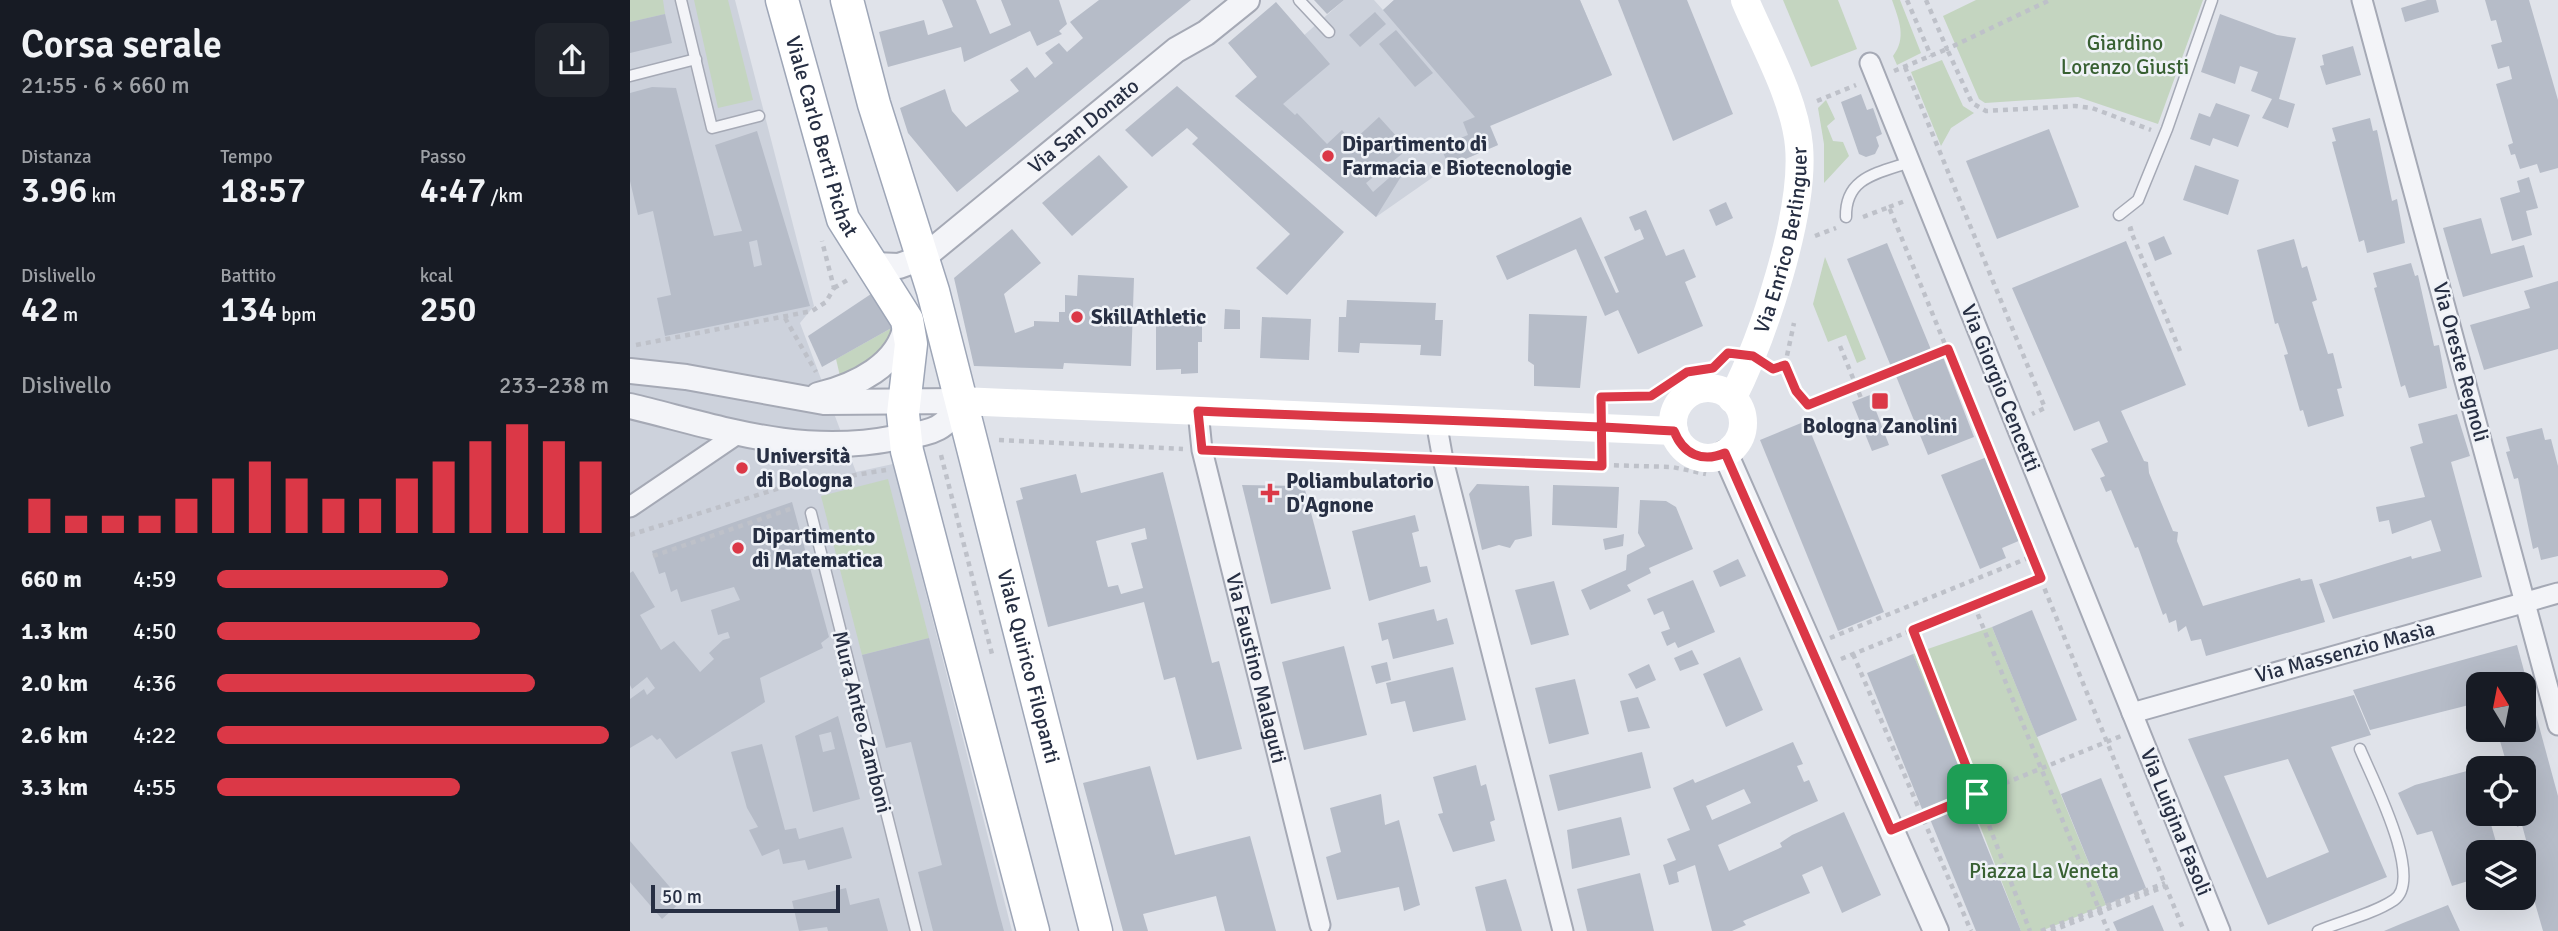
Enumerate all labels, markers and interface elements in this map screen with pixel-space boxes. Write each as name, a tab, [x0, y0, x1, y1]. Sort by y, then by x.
text: Corsa serale	[21, 21, 222, 68]
button: share	[535, 23, 609, 97]
park label: Giardino Lorenzo Giusti	[2061, 30, 2189, 80]
street label: Viale Carlo Berti Pichat	[780, 33, 864, 242]
text: 21:55 · 6 × 660 m	[21, 71, 190, 100]
street label: Via San Donato	[1023, 73, 1144, 179]
place label: Dipartimento di Farmacia e Biotecnologie	[1342, 131, 1572, 181]
text: Distanza	[21, 145, 92, 169]
text: Tempo	[220, 145, 273, 169]
text: Passo	[420, 145, 466, 169]
street label: Via Enrico Berlinguer	[1748, 146, 1813, 337]
marker: Dipartimento di Farmacia e Biotecnologie	[1320, 148, 1336, 164]
text: 3.96	[21, 169, 87, 212]
text: 18:57	[220, 169, 306, 212]
text: 4:47	[420, 169, 486, 212]
text: km	[87, 184, 116, 208]
text: /km	[486, 184, 523, 208]
text: Dislivello	[21, 264, 96, 288]
text: Battito	[220, 264, 276, 288]
text: kcal	[420, 264, 453, 288]
street label: Via Oreste Regnoli	[2427, 279, 2495, 445]
text: 42	[21, 288, 59, 331]
text: 134	[220, 288, 277, 331]
text: 250	[420, 288, 476, 331]
street label: Via Giorgio Cencetti	[1956, 300, 2046, 476]
text: m	[59, 303, 78, 327]
text: bpm	[277, 303, 316, 327]
place label: SkillAthletic	[1091, 304, 1206, 330]
marker: SkillAthletic	[1069, 309, 1085, 325]
text: Dislivello	[21, 371, 112, 400]
text: 233–238 m	[499, 371, 609, 400]
marker: Bologna Zanolini	[1870, 391, 1890, 411]
place label: Bologna Zanolini	[1803, 413, 1957, 439]
place label: Università di Bologna	[756, 443, 853, 493]
marker: Università di Bologna	[734, 460, 750, 476]
place label: Poliambulatorio D'Agnone	[1286, 468, 1434, 518]
marker: Poliambulatorio D'Agnone	[1260, 483, 1280, 503]
place label: Dipartimento di Matematica	[752, 523, 883, 573]
marker: Dipartimento di Matematica	[730, 540, 746, 556]
text: 660 m	[21, 565, 82, 594]
text: 4:59	[133, 565, 176, 594]
street label: Viale Quirico Filopanti	[991, 567, 1066, 766]
street label: Via Faustino Malaguti	[1220, 570, 1292, 766]
street label: Via Massenzio Masìa	[2252, 616, 2438, 688]
text: 1.3 km	[21, 617, 88, 646]
text: 4:50	[133, 617, 176, 646]
street label: Mura Anteo Zamboni	[827, 628, 897, 816]
text: 2.0 km	[21, 669, 88, 698]
text: 4:36	[133, 669, 176, 698]
north arrow	[2466, 672, 2536, 742]
map controls	[2466, 672, 2536, 910]
text: 2.6 km	[21, 721, 88, 750]
text: 4:22	[133, 721, 176, 750]
street label: Via Luigina Fasoli	[2135, 744, 2217, 900]
button: locate	[2466, 756, 2536, 826]
pin	[1947, 764, 2007, 824]
text: 3.3 km	[21, 773, 88, 802]
text: 4:55	[133, 773, 176, 802]
icon: arrive	[1958, 775, 1996, 813]
button: layers	[2466, 840, 2536, 910]
park label: Piazza La Veneta	[1969, 858, 2119, 884]
scale bar	[651, 882, 840, 914]
text: 50 m	[662, 885, 702, 909]

